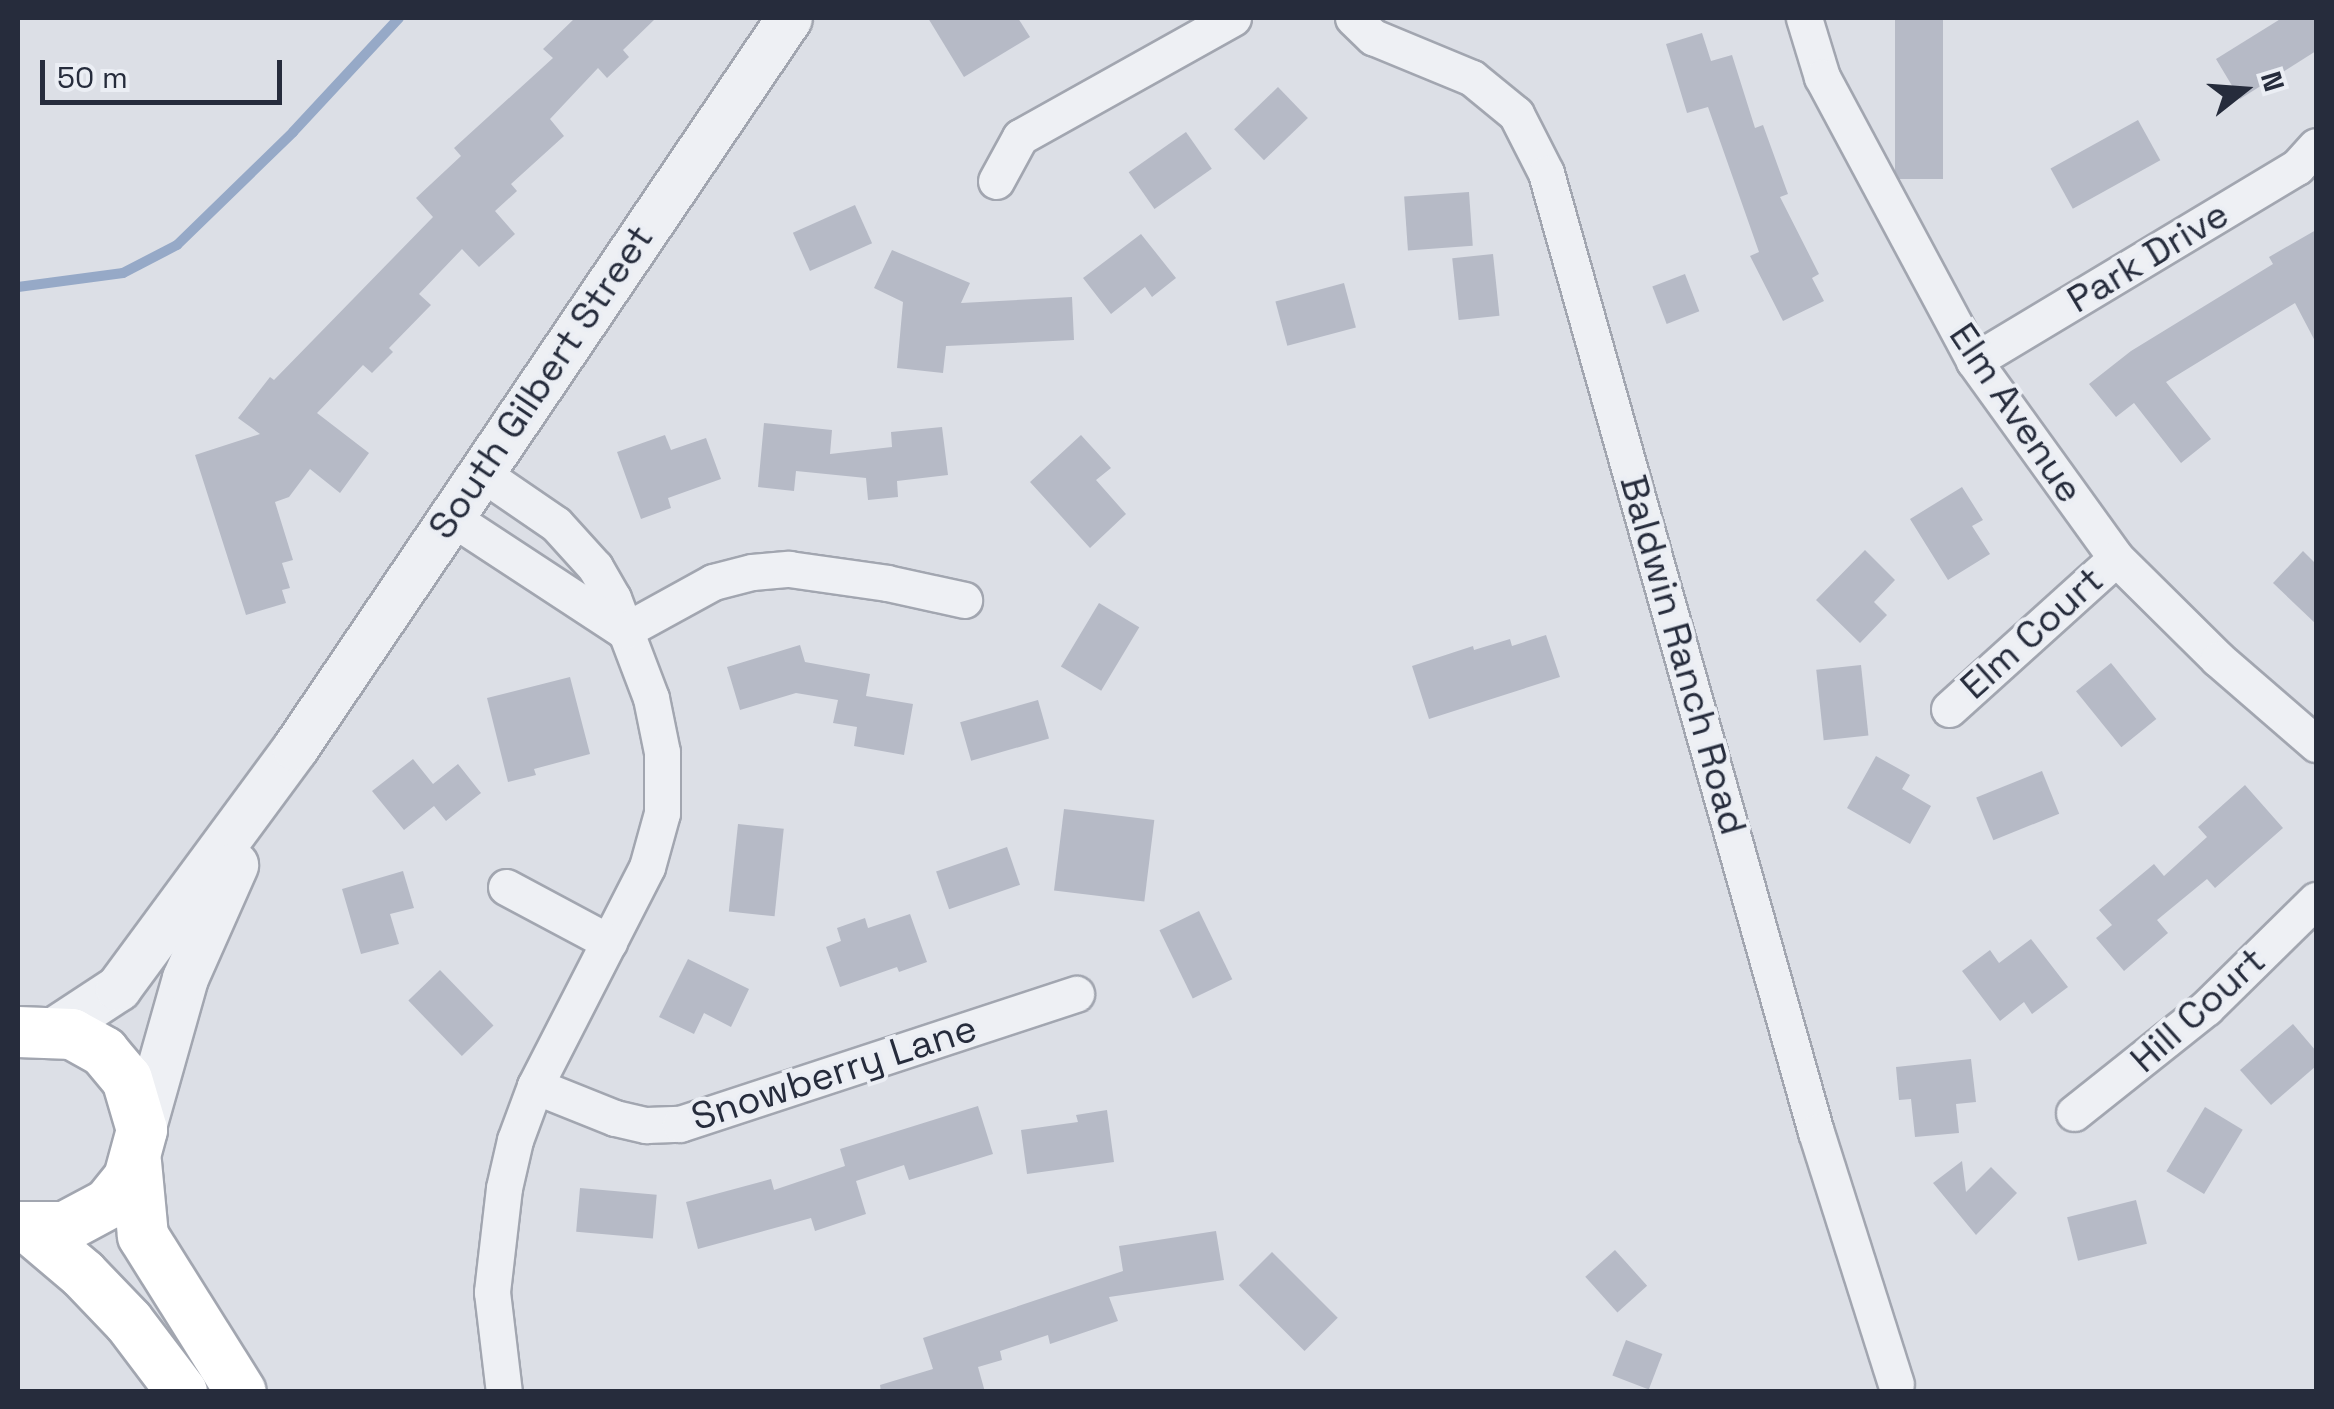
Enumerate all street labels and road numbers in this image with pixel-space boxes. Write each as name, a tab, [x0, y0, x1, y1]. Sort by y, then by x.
street label: Park Drive	[2059, 191, 2237, 323]
street label: South Gilbert Street	[419, 216, 663, 548]
street label: Elm Avenue	[1939, 314, 2093, 512]
street label: Baldwin Ranch Road	[1610, 470, 1756, 840]
street label: Elm Court	[1951, 557, 2113, 709]
street label: Hill Court	[2121, 938, 2275, 1082]
street label: Snowberry Lane	[686, 1005, 982, 1141]

